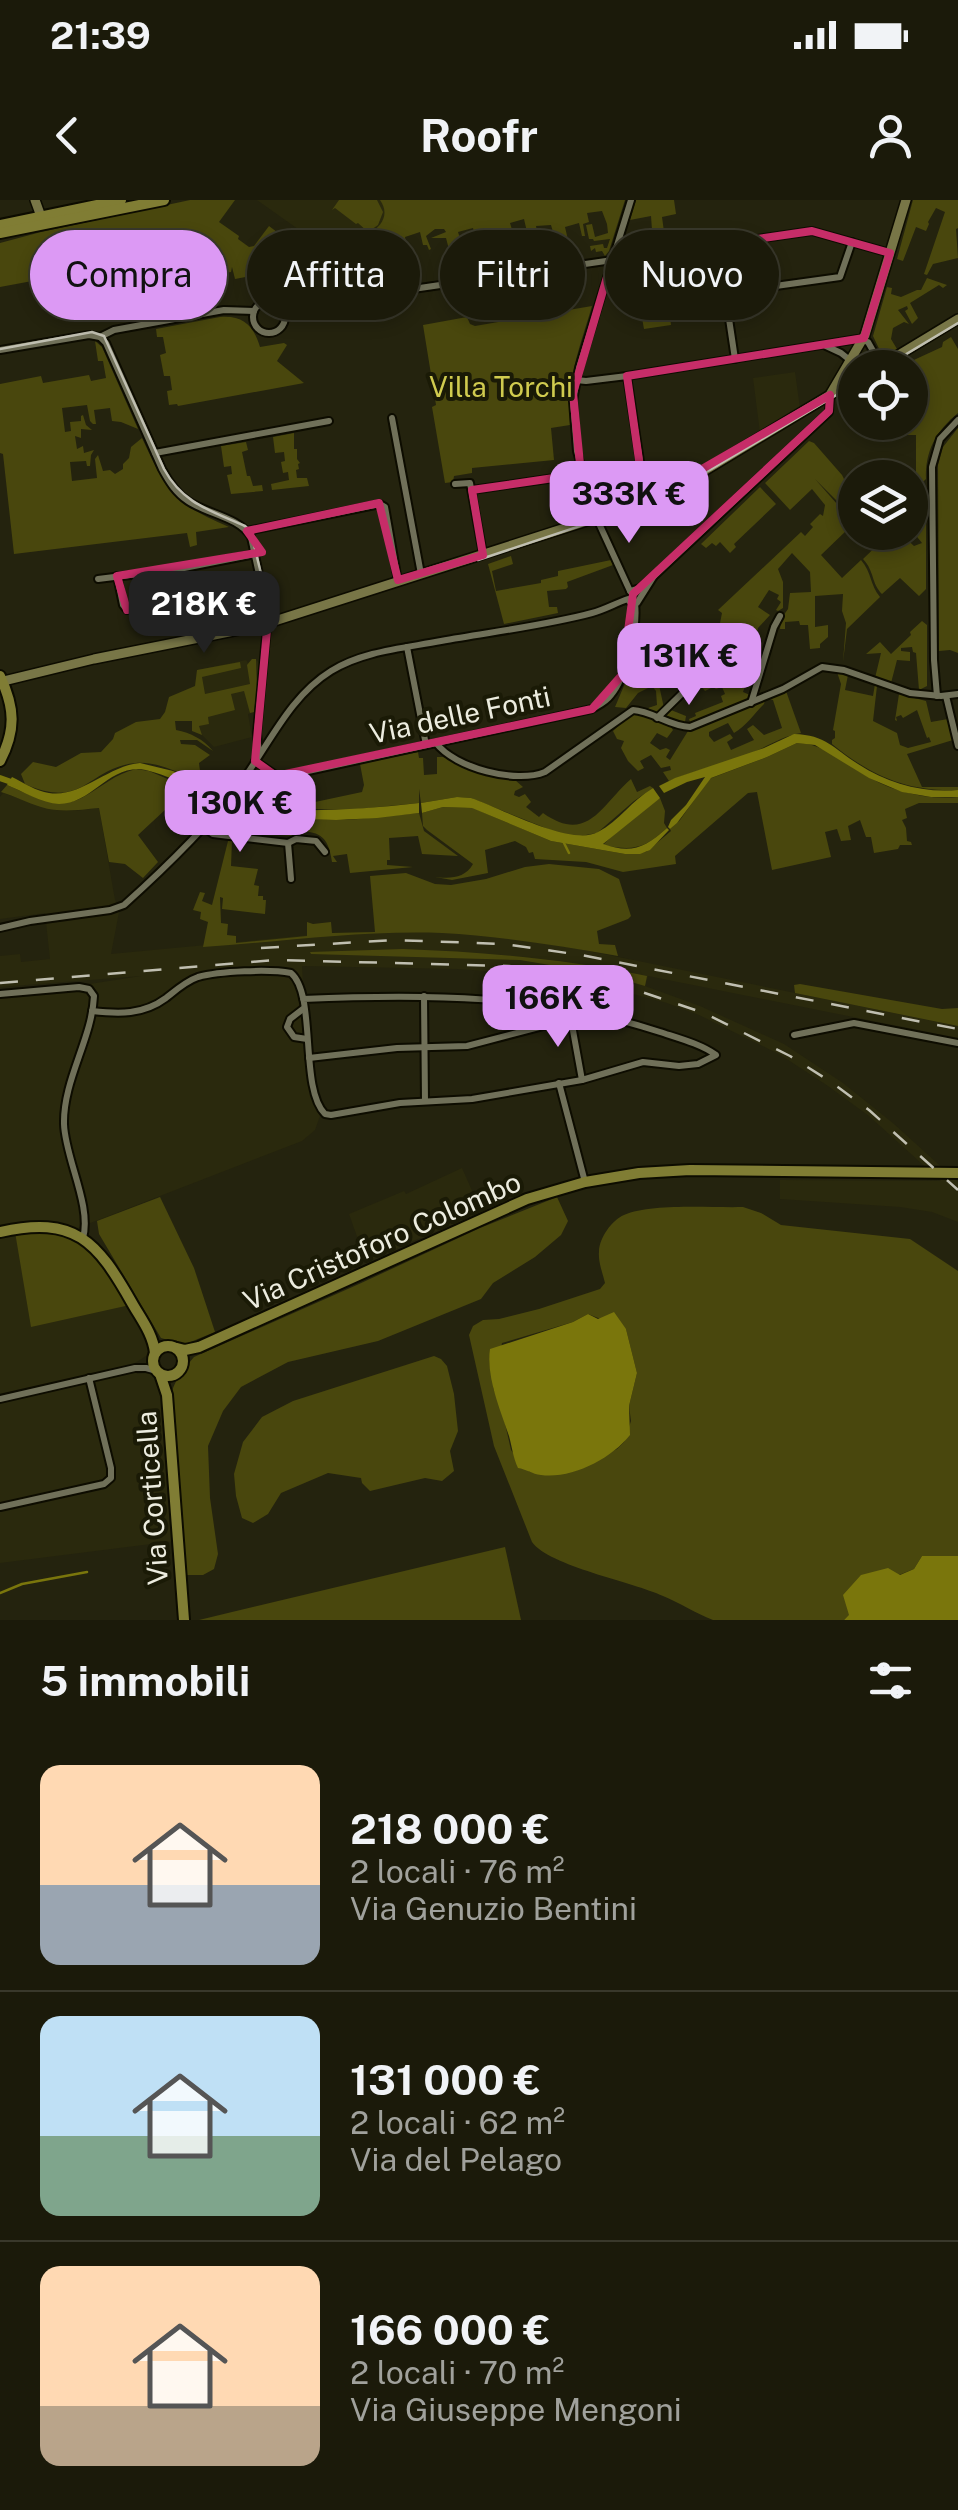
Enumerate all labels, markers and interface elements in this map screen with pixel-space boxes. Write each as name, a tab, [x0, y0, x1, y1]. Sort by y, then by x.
text: 21:39	[50, 13, 151, 58]
icon: back	[40, 108, 95, 163]
icon: person	[863, 108, 918, 163]
text: Roofr	[420, 109, 538, 162]
chip: Compra	[30, 230, 227, 320]
chip: Affitta	[247, 230, 420, 320]
chip: Filtri	[440, 230, 585, 320]
chip: Nuovo	[605, 230, 779, 320]
map controls	[838, 350, 928, 550]
button: locate	[838, 350, 928, 440]
park label: Villa Torchi	[429, 370, 573, 403]
button: layers	[838, 460, 928, 550]
pin: 333K €	[548, 461, 710, 546]
text: 333K €	[572, 475, 686, 512]
pin: 218K €	[123, 571, 285, 656]
text: 218K €	[151, 585, 257, 622]
pin: 131K €	[608, 623, 770, 708]
text: 131K €	[639, 637, 739, 674]
street label: Via delle Fonti	[366, 679, 553, 750]
pin: 130K €	[159, 770, 321, 855]
text: 130K €	[187, 784, 293, 821]
pin: 166K €	[477, 965, 639, 1050]
text: 166K €	[505, 979, 611, 1016]
street label: Via Cristoforo Colombo	[238, 1164, 526, 1317]
street label: Via Corticella	[129, 1410, 174, 1586]
icon: filters	[863, 1653, 918, 1708]
text: 5 immobili	[40, 1656, 250, 1705]
text: 218 000 €	[350, 1804, 550, 1853]
icon: home	[120, 1805, 240, 1925]
text: 2 locali · 76 m²	[350, 1853, 565, 1890]
text: Via Genuzio Bentini	[350, 1890, 637, 1927]
text: 131 000 €	[350, 2055, 541, 2104]
icon: home	[120, 2056, 240, 2176]
text: 2 locali · 62 m²	[350, 2104, 565, 2141]
text: Via del Pelago	[350, 2141, 562, 2178]
text: 166 000 €	[350, 2305, 551, 2354]
icon: home	[120, 2306, 240, 2426]
text: 2 locali · 70 m²	[350, 2354, 564, 2391]
text: Via Giuseppe Mengoni	[350, 2391, 682, 2428]

